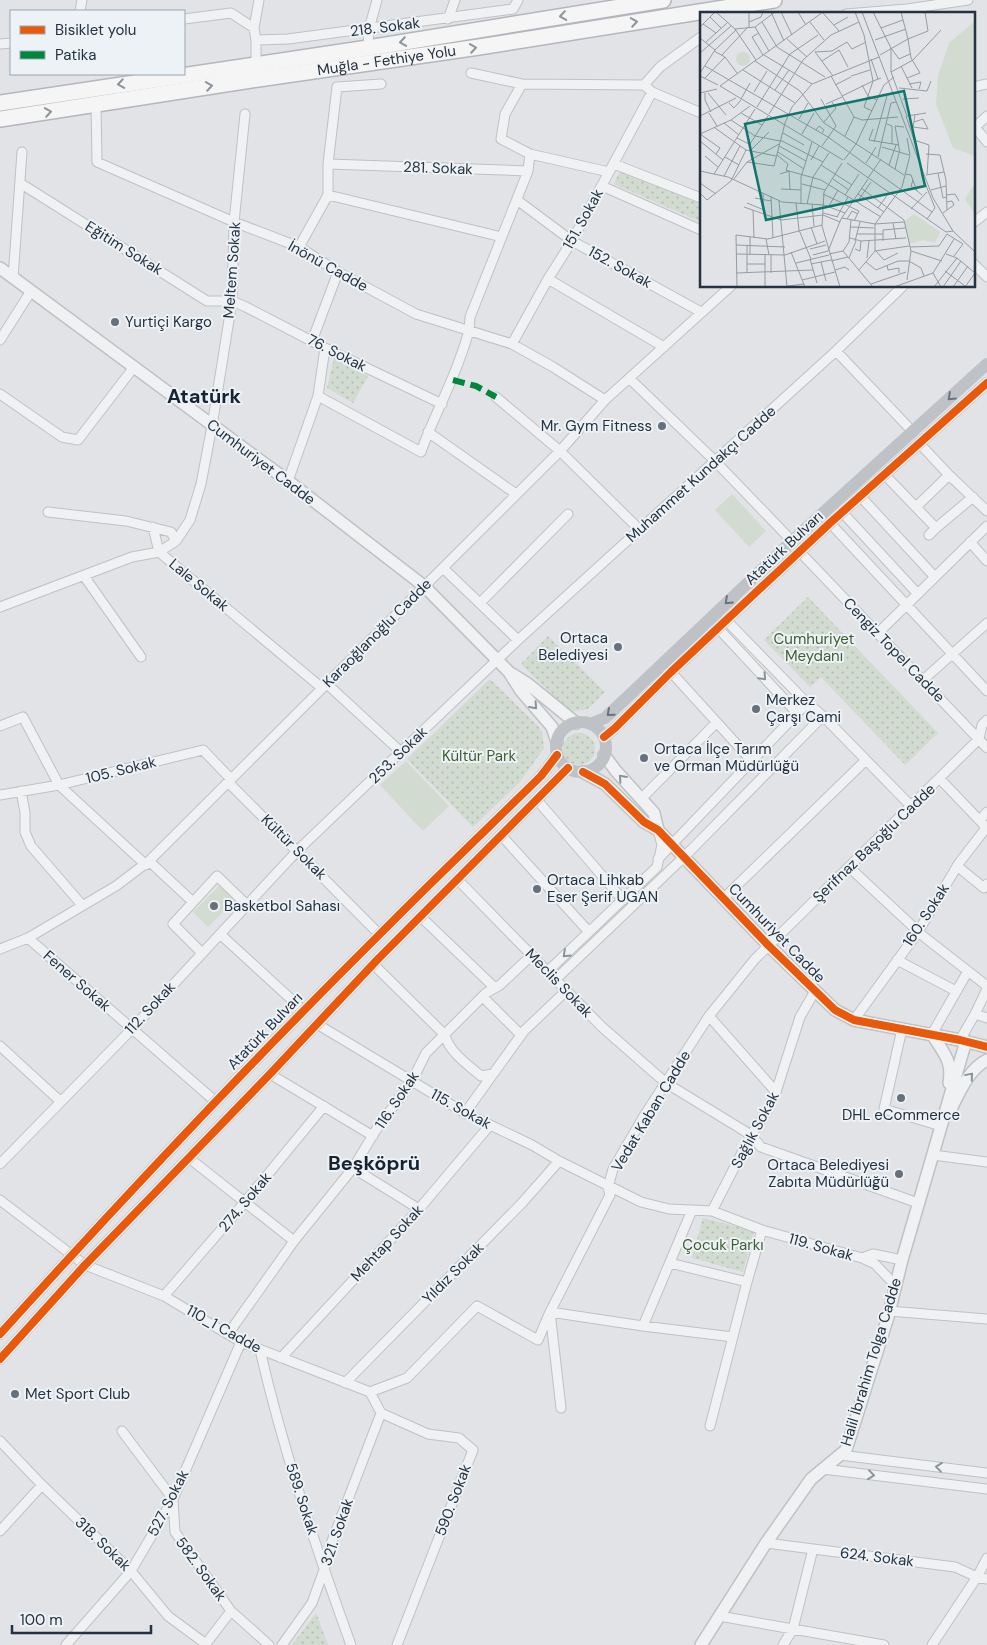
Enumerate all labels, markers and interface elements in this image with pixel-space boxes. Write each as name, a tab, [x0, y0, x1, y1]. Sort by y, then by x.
legend	[10, 10, 185, 75]
one-way arrow	[559, 10, 568, 20]
inset map	[700, 12, 974, 288]
street label: 218. Sokak	[349, 13, 421, 41]
one-way arrow	[629, 18, 638, 28]
text: Bisiklet yolu	[55, 20, 136, 40]
one-way arrow	[398, 36, 407, 46]
street label: Muğla - Fethiye Yolu	[316, 40, 457, 80]
one-way arrow	[469, 43, 478, 53]
text: Patika	[55, 45, 96, 65]
one-way arrow	[117, 79, 125, 89]
one-way arrow	[204, 82, 213, 92]
one-way arrow	[44, 107, 53, 117]
street label: 281. Sokak	[403, 157, 474, 179]
street label: 151. Sokak	[558, 185, 608, 253]
street label: Eğitim Sokak	[81, 216, 167, 280]
street label: Meltem Sokak	[219, 221, 245, 319]
street label: İnönü Cadde	[284, 236, 372, 296]
street label: 152. Sokak	[585, 241, 656, 293]
place label: Yurtiçi Kargo	[125, 312, 212, 332]
marker: Yurtiçi Kargo	[109, 316, 121, 328]
street label: 76. Sokak	[304, 330, 371, 377]
district label: Atatürk	[167, 383, 242, 409]
one-way arrow	[948, 391, 957, 400]
street label: Muhammet Kundakçı Cadde	[622, 401, 780, 547]
street label: Cumhuriyet Cadde	[203, 415, 319, 509]
place label: Mr. Gym Fitness	[541, 416, 652, 436]
marker: Mr. Gym Fitness	[656, 420, 668, 432]
street label: Atatürk Bulvarı	[740, 506, 828, 590]
street label: Lale Sokak	[165, 554, 234, 616]
street label: Karaoğlanoğlu Cadde	[318, 574, 436, 692]
street label: Cengiz Topel Cadde	[839, 593, 949, 707]
one-way arrow	[724, 595, 733, 604]
place label: Ortaca Belediyesi	[538, 628, 608, 665]
park label: Cumhuriyet Meydanı	[774, 629, 855, 666]
marker: Ortaca Belediyesi	[612, 641, 624, 653]
one-way arrow	[757, 671, 766, 680]
place label: Merkez Çarşı Cami	[766, 690, 841, 727]
one-way arrow	[529, 701, 538, 710]
marker: Merkez Çarşı Cami	[750, 703, 762, 715]
one-way arrow	[607, 707, 616, 715]
street label: 253. Sokak	[364, 722, 432, 788]
place label: Ortaca İlçe Tarım ve Orman Müdürlüğü	[654, 739, 799, 776]
park label: Kültür Park	[442, 746, 516, 766]
street label: 105. Sokak	[84, 751, 159, 788]
marker: Ortaca İlçe Tarım ve Orman Müdürlüğü	[638, 752, 650, 764]
one-way arrow	[618, 774, 627, 783]
street label: Şerifnaz Başoğlu Cadde	[808, 779, 940, 907]
street label: Kültür Sokak	[257, 810, 332, 885]
place label: Ortaca Lihkab Eser Şerif UGAN	[547, 870, 658, 907]
street label: Cumhuriyet Cadde	[724, 879, 830, 987]
street label: 160. Sokak	[898, 879, 954, 950]
marker: Ortaca Lihkab Eser Şerif UGAN	[531, 883, 543, 895]
place label: Basketbol Sahası	[224, 896, 340, 916]
marker: Basketbol Sahası	[208, 900, 220, 912]
street label: Meclis Sokak	[521, 944, 597, 1022]
street label: Fener Sokak	[39, 946, 115, 1016]
one-way arrow	[563, 948, 572, 957]
street label: 112. Sokak	[120, 977, 180, 1039]
street label: Atatürk Bulvarı	[223, 988, 307, 1074]
street label: Vedat Kaban Cadde	[607, 1047, 695, 1175]
street label: 116. Sokak	[370, 1067, 424, 1133]
one-way arrow	[965, 1073, 973, 1082]
street label: 115. Sokak	[427, 1084, 495, 1134]
street label: Sağlık Sokak	[726, 1088, 784, 1172]
marker: DHL eCommerce	[895, 1092, 907, 1104]
place label: DHL eCommerce	[842, 1105, 960, 1125]
district label: Beşköprü	[328, 1150, 420, 1176]
place label: Ortaca Belediyesi Zabıta Müdürlüğü	[767, 1155, 889, 1192]
street label: 274. Sokak	[214, 1168, 276, 1236]
marker: Ortaca Belediyesi Zabıta Müdürlüğü	[893, 1168, 905, 1180]
street label: Mehtap Sokak	[346, 1200, 428, 1286]
street label: 119. Sokak	[786, 1228, 856, 1266]
park label: Çocuk Parkı	[682, 1235, 764, 1255]
street label: Yıldız Sokak	[418, 1238, 488, 1308]
street label: Halil İbrahim Tolga Cadde	[836, 1275, 906, 1449]
street label: 110_1 Cadde	[183, 1300, 265, 1358]
place label: Met Sport Club	[25, 1384, 130, 1404]
marker: Met Sport Club	[9, 1388, 21, 1400]
street label: 589. Sokak	[281, 1460, 323, 1538]
street label: 590. Sokak	[430, 1461, 476, 1539]
one-way arrow	[934, 1463, 943, 1473]
street label: 527. Sokak	[143, 1466, 193, 1540]
one-way arrow	[867, 1469, 875, 1480]
street label: 321. Sokak	[316, 1495, 358, 1568]
street label: 318. Sokak	[71, 1512, 136, 1576]
street label: 582. Sokak	[171, 1533, 231, 1605]
street label: 624. Sokak	[839, 1543, 916, 1572]
scale bar	[12, 1602, 151, 1634]
text: 100 m	[20, 1610, 63, 1630]

